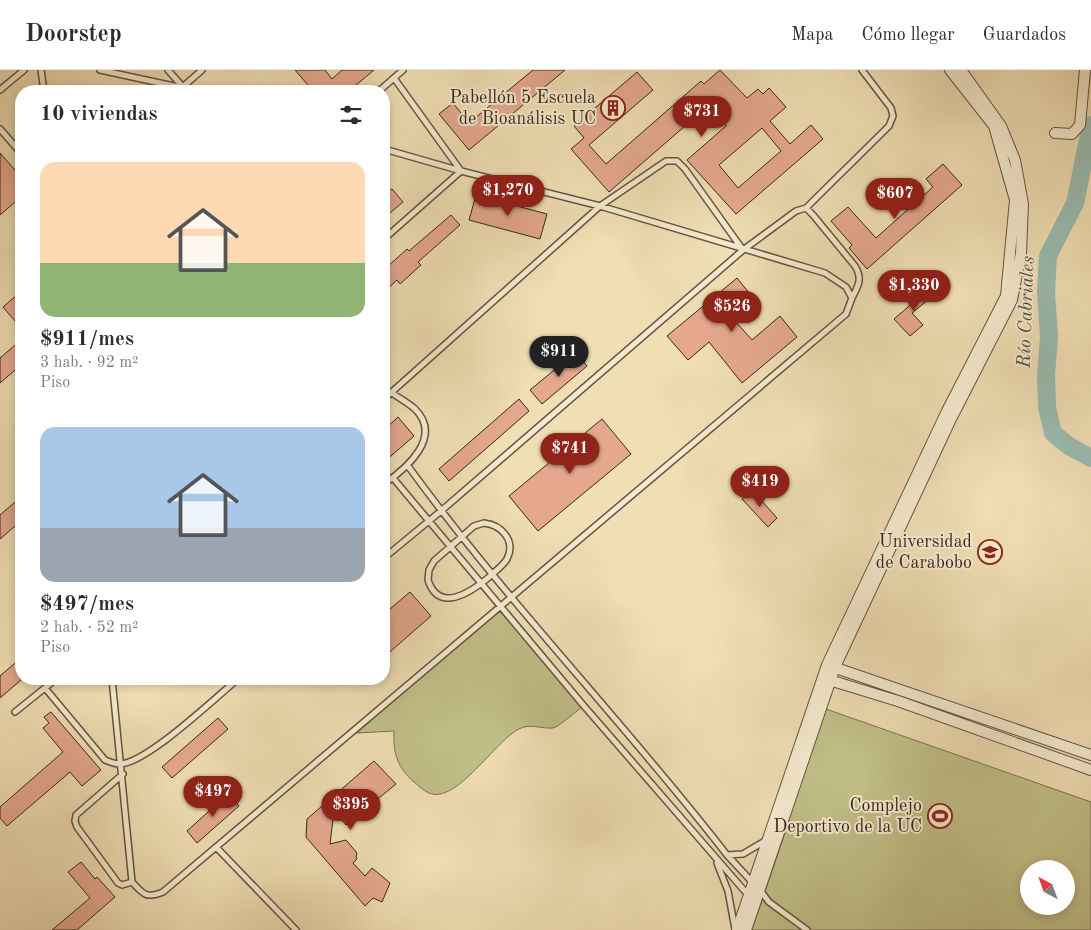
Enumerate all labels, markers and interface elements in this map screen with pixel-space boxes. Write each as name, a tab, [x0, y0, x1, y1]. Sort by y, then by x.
text: Doorstep	[25, 23, 122, 47]
text: Mapa	[791, 26, 833, 44]
text: Cómo llegar	[861, 26, 955, 44]
text: Guardados	[983, 26, 1066, 44]
place label: Pabellón 5 Escuela de Bioanálisis UC	[450, 89, 596, 128]
building icon: Pabellón 5 Escuela de Bioanálisis UC	[600, 95, 626, 121]
pin: $731	[672, 96, 732, 138]
icon: filters	[337, 101, 365, 129]
text: 10 viviendas	[40, 104, 158, 125]
text: $731	[683, 104, 721, 120]
pin: $1,270	[467, 174, 549, 217]
pin: $607	[865, 178, 925, 220]
text: $1,270	[483, 183, 533, 199]
text: $607	[876, 186, 914, 202]
icon: home	[158, 195, 248, 285]
water label: Río Cabriales	[1016, 256, 1038, 369]
pin: $1,330	[873, 270, 955, 312]
text: $1,330	[889, 278, 939, 294]
pin: $526	[702, 290, 762, 333]
text: $526	[713, 299, 751, 315]
text: $911/mes	[40, 329, 134, 350]
pin: $911	[529, 336, 589, 378]
text: $911	[540, 344, 578, 360]
text: 3 hab. · 92 m²	[40, 355, 138, 371]
text: Piso	[40, 375, 70, 391]
pin: $741	[540, 432, 600, 475]
text: $741	[551, 441, 589, 457]
icon: home	[158, 460, 248, 550]
pin: $419	[730, 466, 790, 508]
text: $419	[741, 474, 779, 490]
place label: Universidad de Carabobo	[876, 533, 972, 572]
school or university icon: Universidad de Carabobo	[977, 539, 1003, 565]
text: $497/mes	[40, 594, 134, 615]
text: 2 hab. · 52 m²	[40, 620, 138, 636]
text: Piso	[40, 640, 70, 656]
pin: $497	[183, 776, 243, 818]
text: $497	[194, 784, 232, 800]
pin: $395	[321, 788, 381, 831]
text: $395	[332, 797, 370, 813]
place label: Complejo Deportivo de la UC	[773, 797, 922, 836]
sports icon: Complejo Deportivo de la UC	[927, 803, 953, 829]
north arrow	[1020, 860, 1075, 915]
map controls	[1020, 860, 1075, 915]

